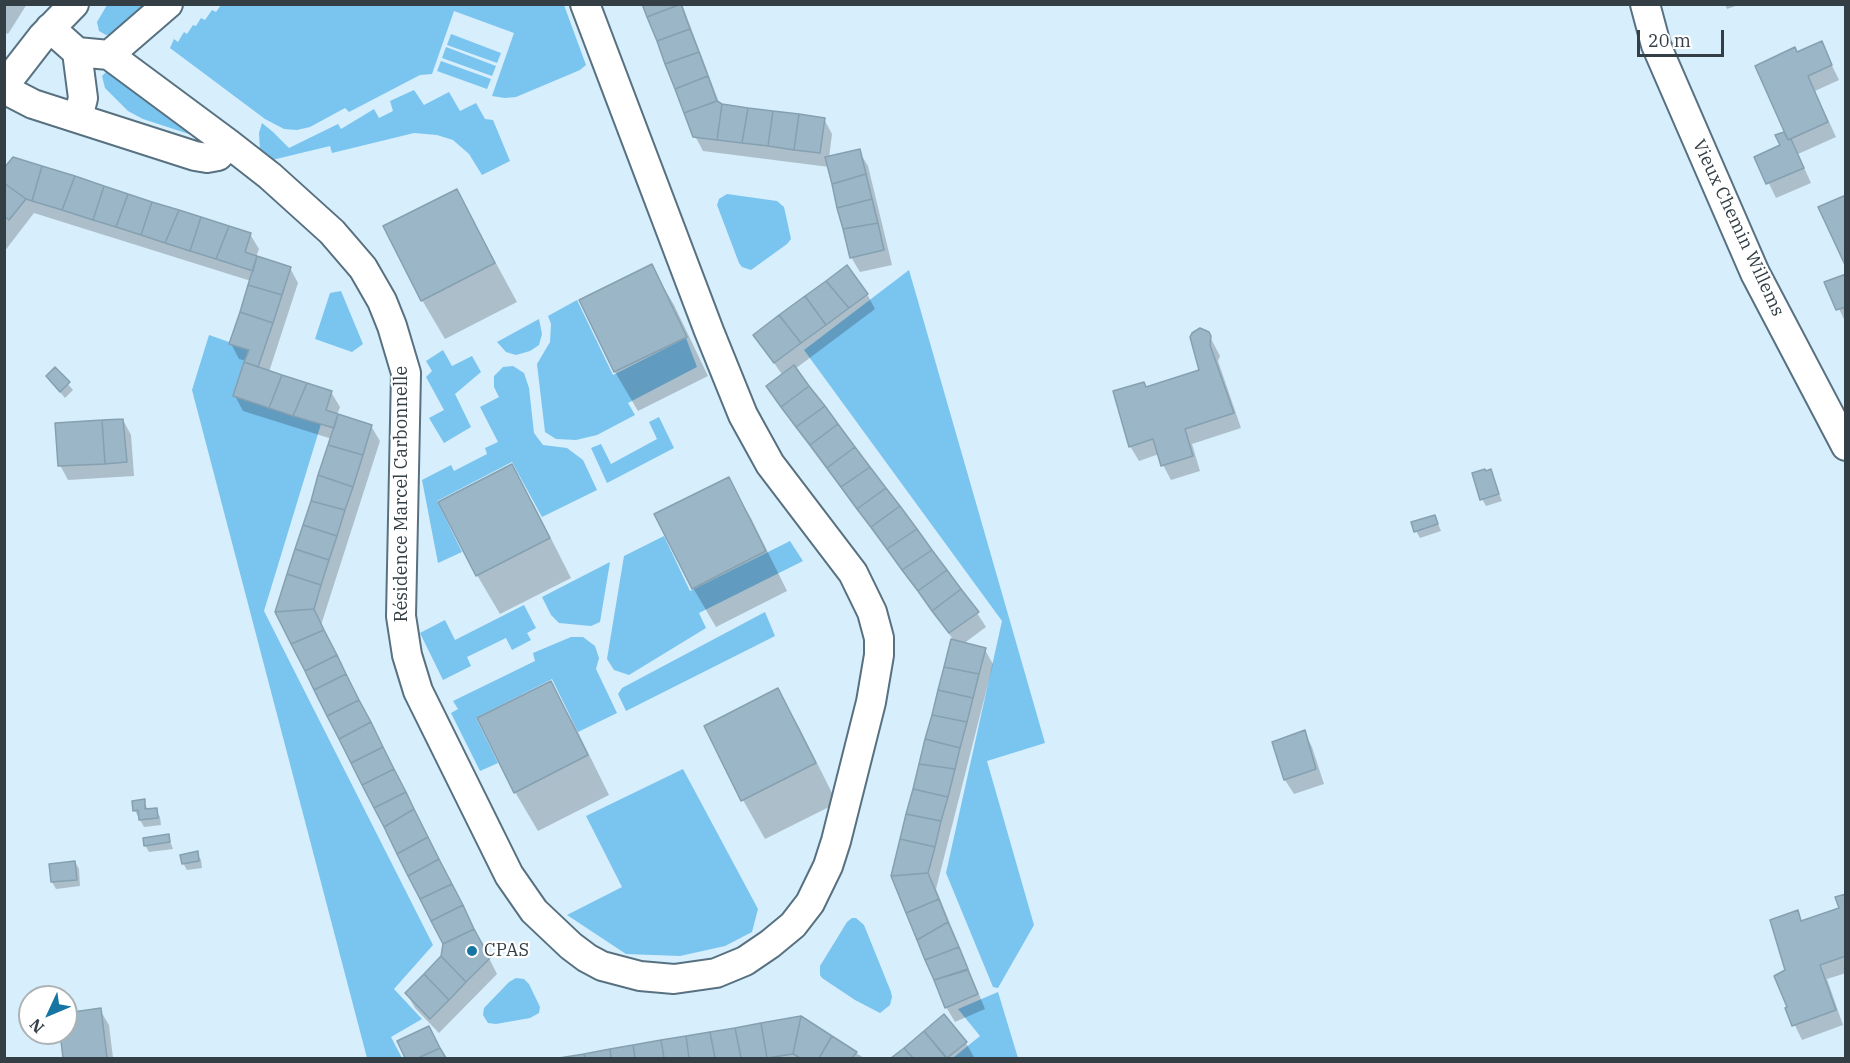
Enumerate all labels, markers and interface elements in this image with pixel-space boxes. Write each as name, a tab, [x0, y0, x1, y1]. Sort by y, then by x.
scale bar	[1640, 18, 1727, 56]
text: 20 m	[1648, 29, 1691, 52]
street label: Vieux Chemin Willems	[1688, 136, 1788, 320]
street label: Résidence Marcel Carbonnelle	[391, 366, 413, 622]
place label: CPAS	[484, 940, 529, 962]
marker: CPAS	[465, 944, 479, 958]
north arrow	[18, 985, 78, 1045]
text: N	[25, 1015, 48, 1038]

